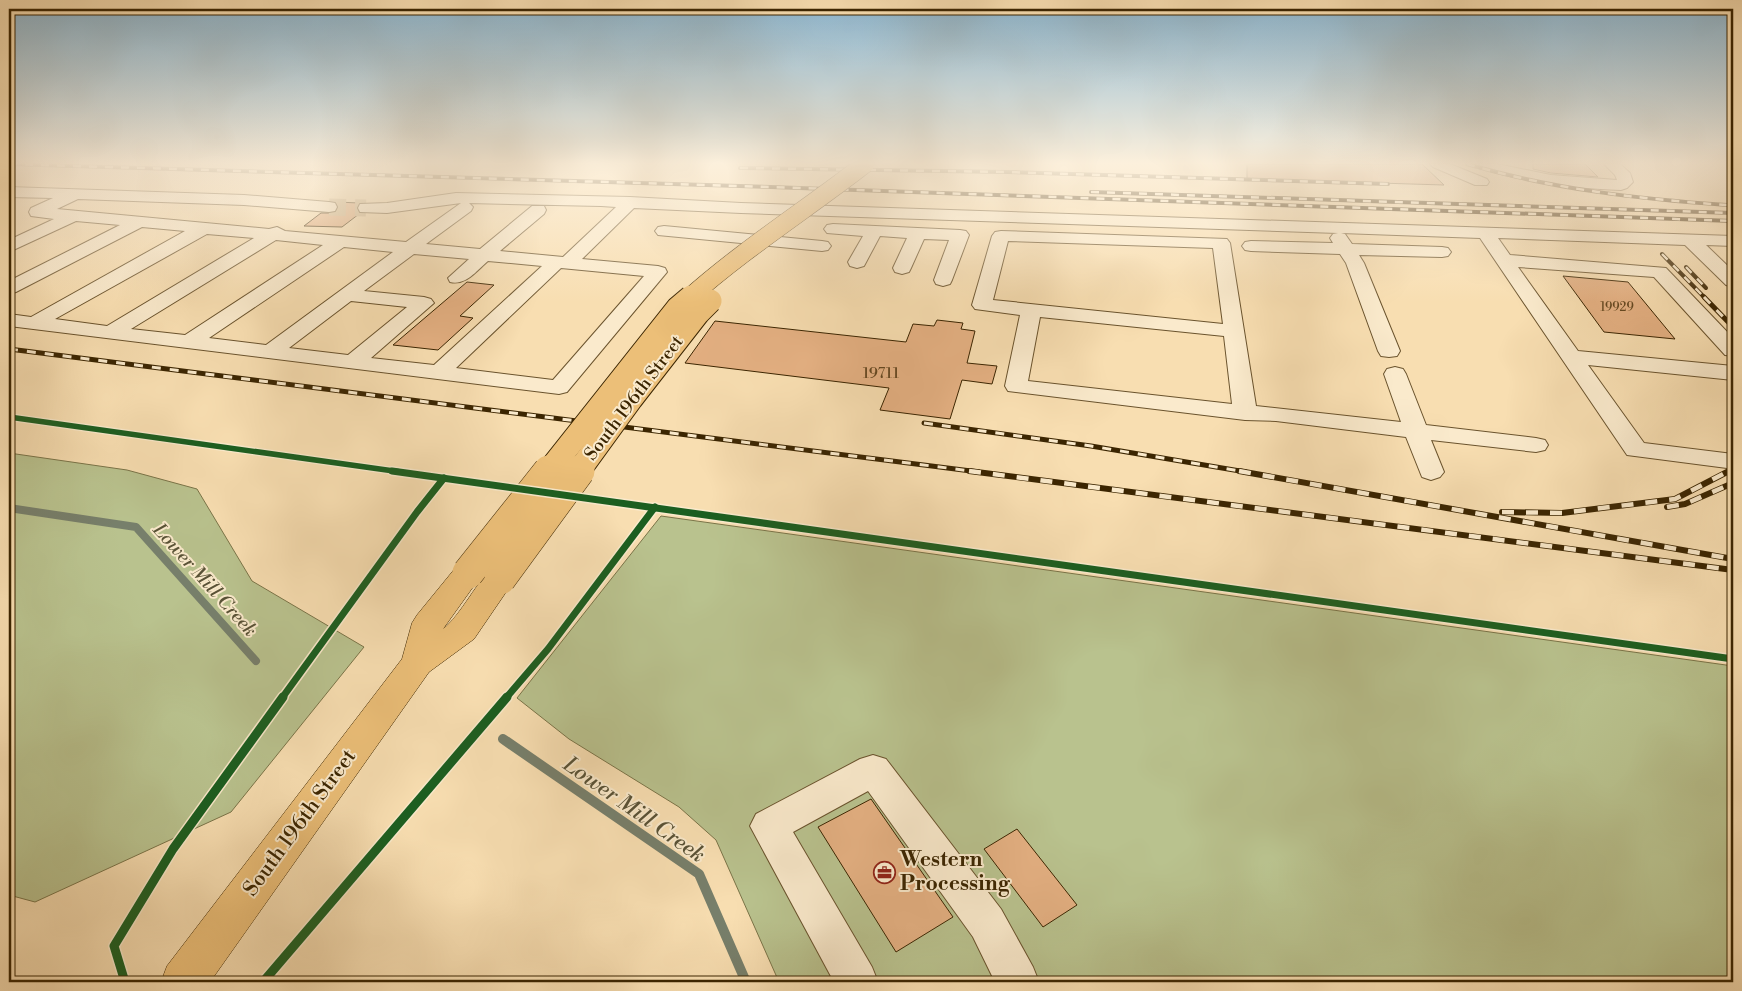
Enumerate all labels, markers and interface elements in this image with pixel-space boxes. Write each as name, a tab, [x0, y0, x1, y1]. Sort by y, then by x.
house number: 19929	[1600, 300, 1634, 315]
street label: South 196th Street	[580, 330, 689, 465]
house number: 19711	[863, 364, 900, 383]
water label: Lower Mill Creek	[147, 518, 262, 642]
street label: South 196th Street	[238, 744, 362, 902]
water label: Lower Mill Creek	[557, 751, 710, 869]
place label: Western Processing	[899, 847, 1011, 897]
office icon: Western Processing	[872, 860, 896, 884]

